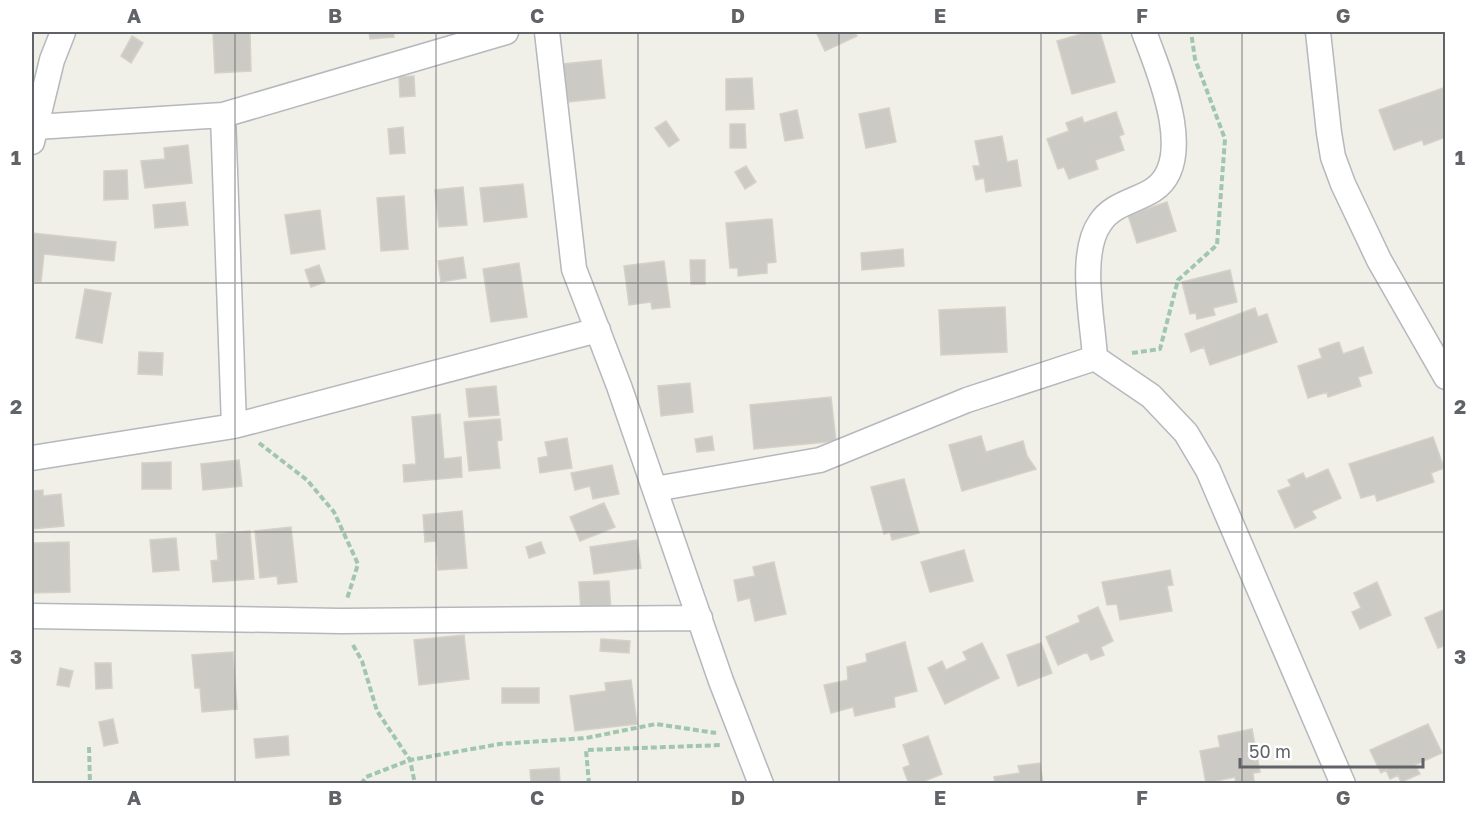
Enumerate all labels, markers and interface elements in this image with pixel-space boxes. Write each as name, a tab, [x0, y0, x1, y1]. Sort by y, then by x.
text: A	[127, 3, 141, 27]
text: B	[328, 3, 342, 27]
text: C	[530, 3, 544, 27]
text: D	[731, 3, 745, 27]
text: E	[934, 3, 946, 27]
text: F	[1136, 3, 1148, 27]
text: G	[1336, 3, 1350, 27]
text: 1	[11, 145, 21, 169]
text: 1	[1455, 145, 1465, 169]
text: 2	[10, 394, 22, 418]
text: 2	[1454, 394, 1466, 418]
text: 3	[10, 644, 22, 668]
text: 3	[1454, 644, 1466, 668]
scale bar	[1240, 731, 1423, 769]
text: 50 m	[1249, 740, 1291, 762]
text: A	[127, 785, 141, 809]
text: B	[328, 785, 342, 809]
text: C	[530, 785, 544, 809]
text: D	[731, 785, 745, 809]
text: E	[934, 785, 946, 809]
text: F	[1136, 785, 1148, 809]
text: G	[1336, 785, 1350, 809]

